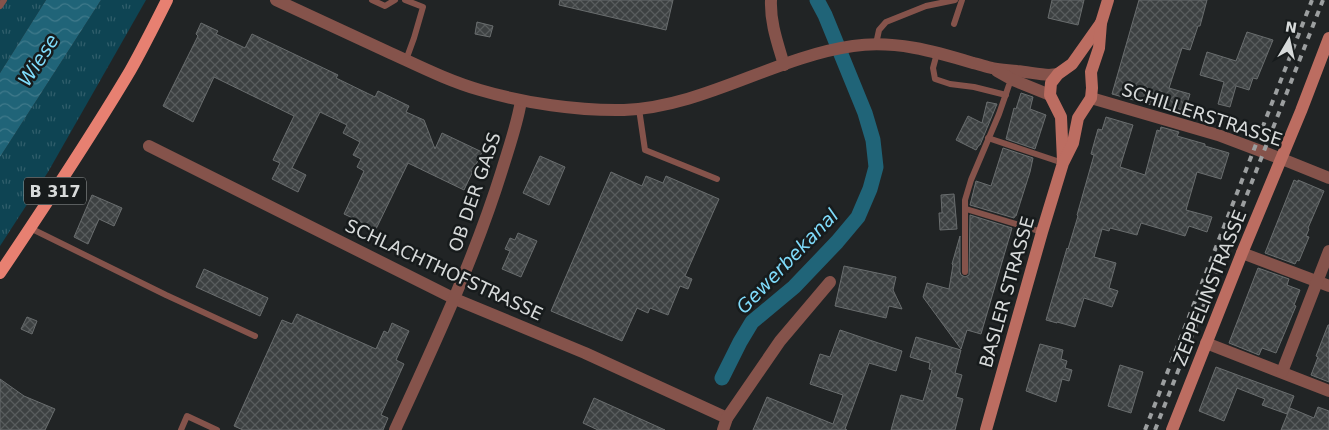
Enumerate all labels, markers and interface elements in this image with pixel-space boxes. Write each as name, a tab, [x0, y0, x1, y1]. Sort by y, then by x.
north arrow	[1264, 15, 1314, 65]
text: N	[1284, 18, 1298, 36]
water label: Wiese	[13, 30, 63, 90]
street label: SCHILLERSTRASSE	[1119, 79, 1285, 150]
street label: OB DER GASS	[444, 129, 505, 254]
road number: B 317	[24, 178, 86, 205]
water label: Gewerbekanal	[732, 204, 843, 318]
street label: ZEPPELINSTRASSE	[1169, 207, 1250, 369]
street label: SCHLACHTHOFSTRASSE	[342, 214, 546, 325]
street label: BASLER STRASSE	[975, 214, 1038, 370]

